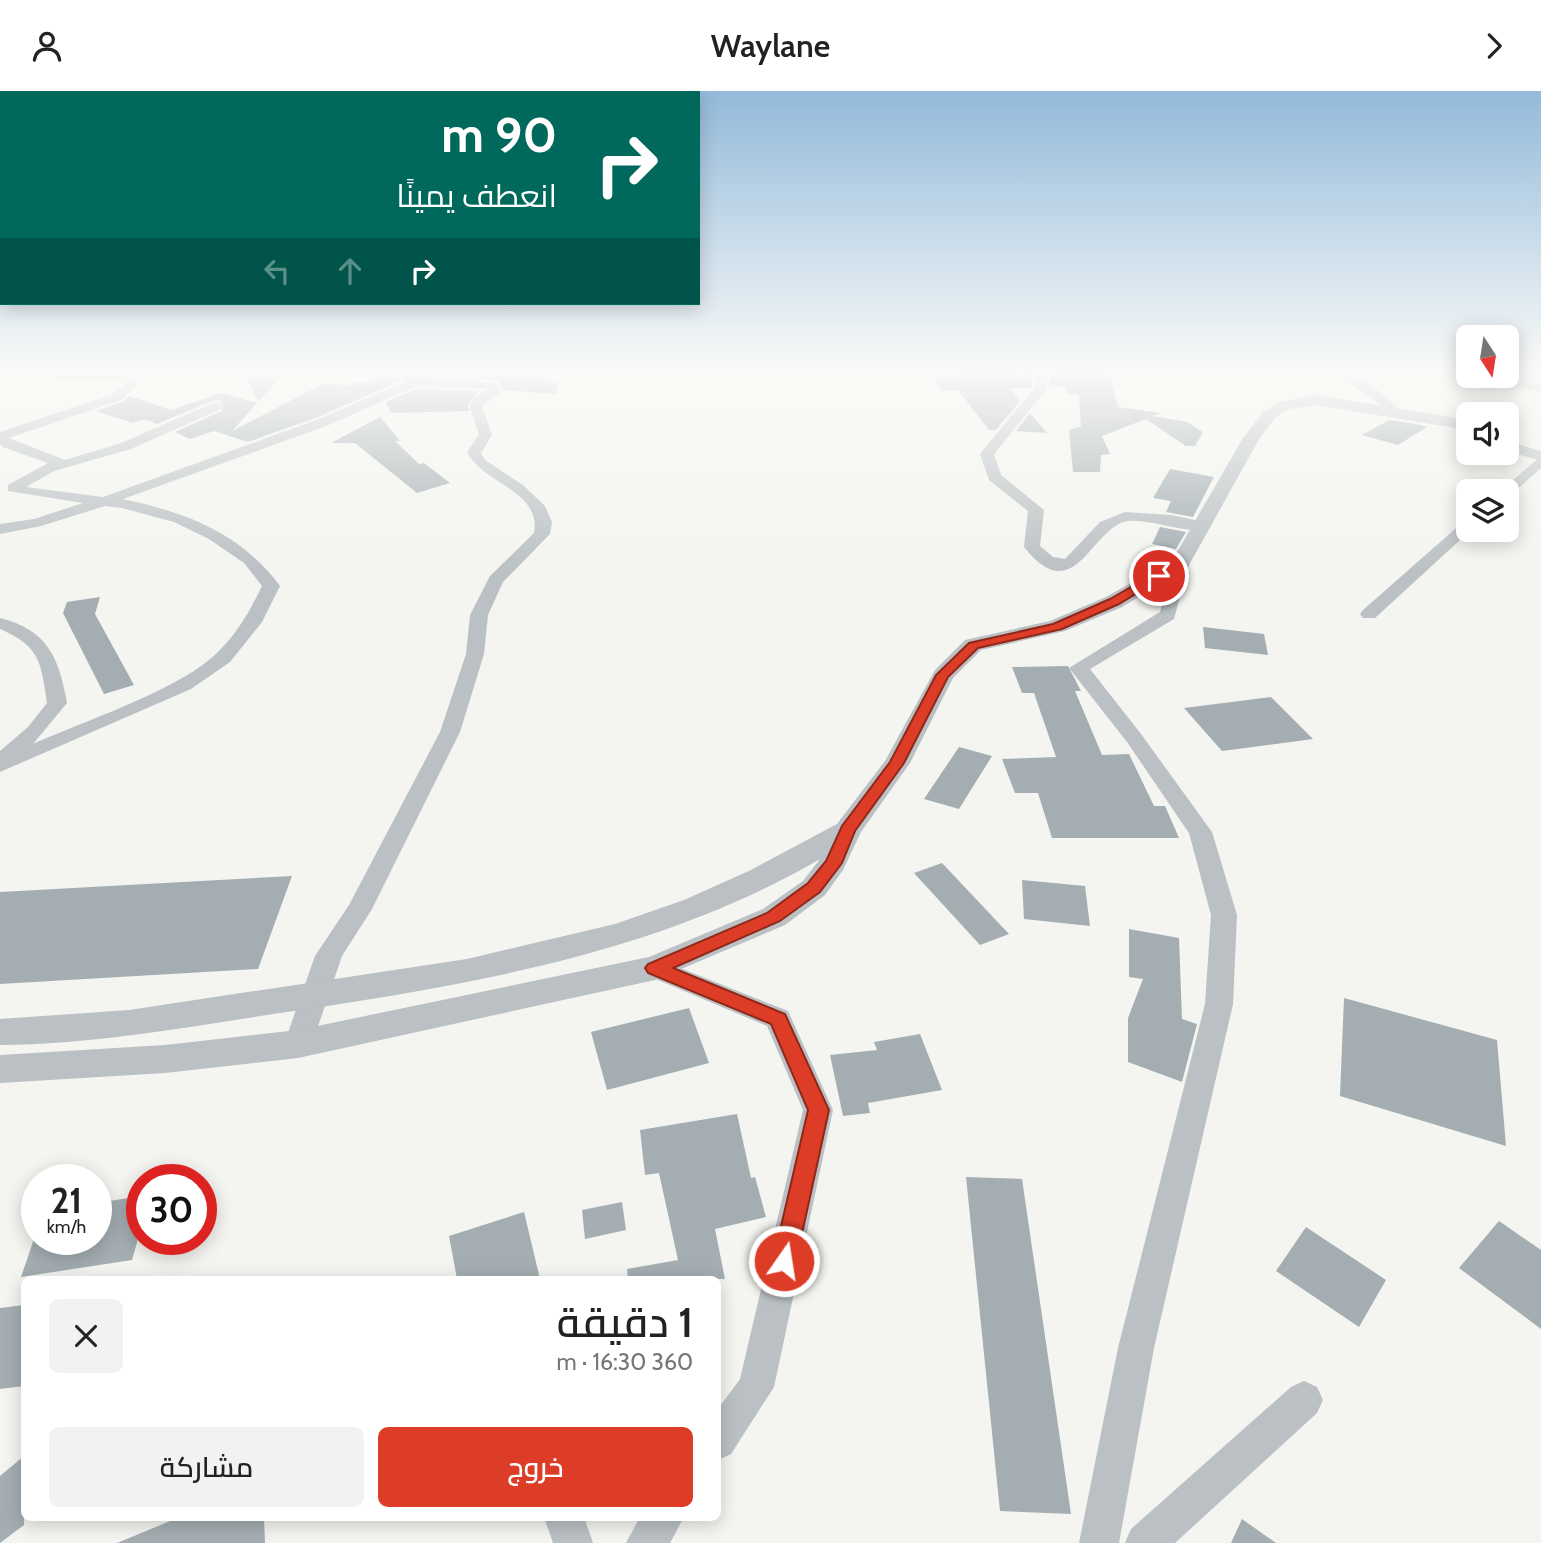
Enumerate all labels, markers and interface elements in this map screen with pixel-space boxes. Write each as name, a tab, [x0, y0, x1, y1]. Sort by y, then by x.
text: Waylane	[711, 26, 830, 65]
icon: person	[28, 27, 66, 65]
icon: forward	[1475, 27, 1513, 65]
text: 90 m	[441, 105, 557, 164]
icon: right	[581, 119, 672, 210]
text: انعطف يمينًا	[396, 176, 557, 215]
icon: left	[258, 252, 296, 290]
icon: ahead	[331, 252, 369, 290]
icon: right	[404, 252, 442, 290]
north arrow	[1456, 325, 1519, 389]
map controls	[1456, 325, 1519, 542]
button: sound	[1456, 402, 1519, 465]
button: layers	[1456, 479, 1519, 542]
pin	[1129, 546, 1189, 606]
icon: arrive	[1140, 557, 1178, 595]
speed limit sign: 30	[126, 1164, 217, 1255]
text: 21	[51, 1179, 82, 1222]
text: km/h	[47, 1216, 86, 1238]
position arrow	[747, 1224, 821, 1298]
text: 1 دقيقة	[557, 1296, 693, 1348]
button: close	[49, 1299, 123, 1373]
text: 360 m · 16:30	[556, 1348, 693, 1376]
button: مشاركة	[49, 1427, 364, 1507]
button: خروج	[378, 1427, 693, 1507]

